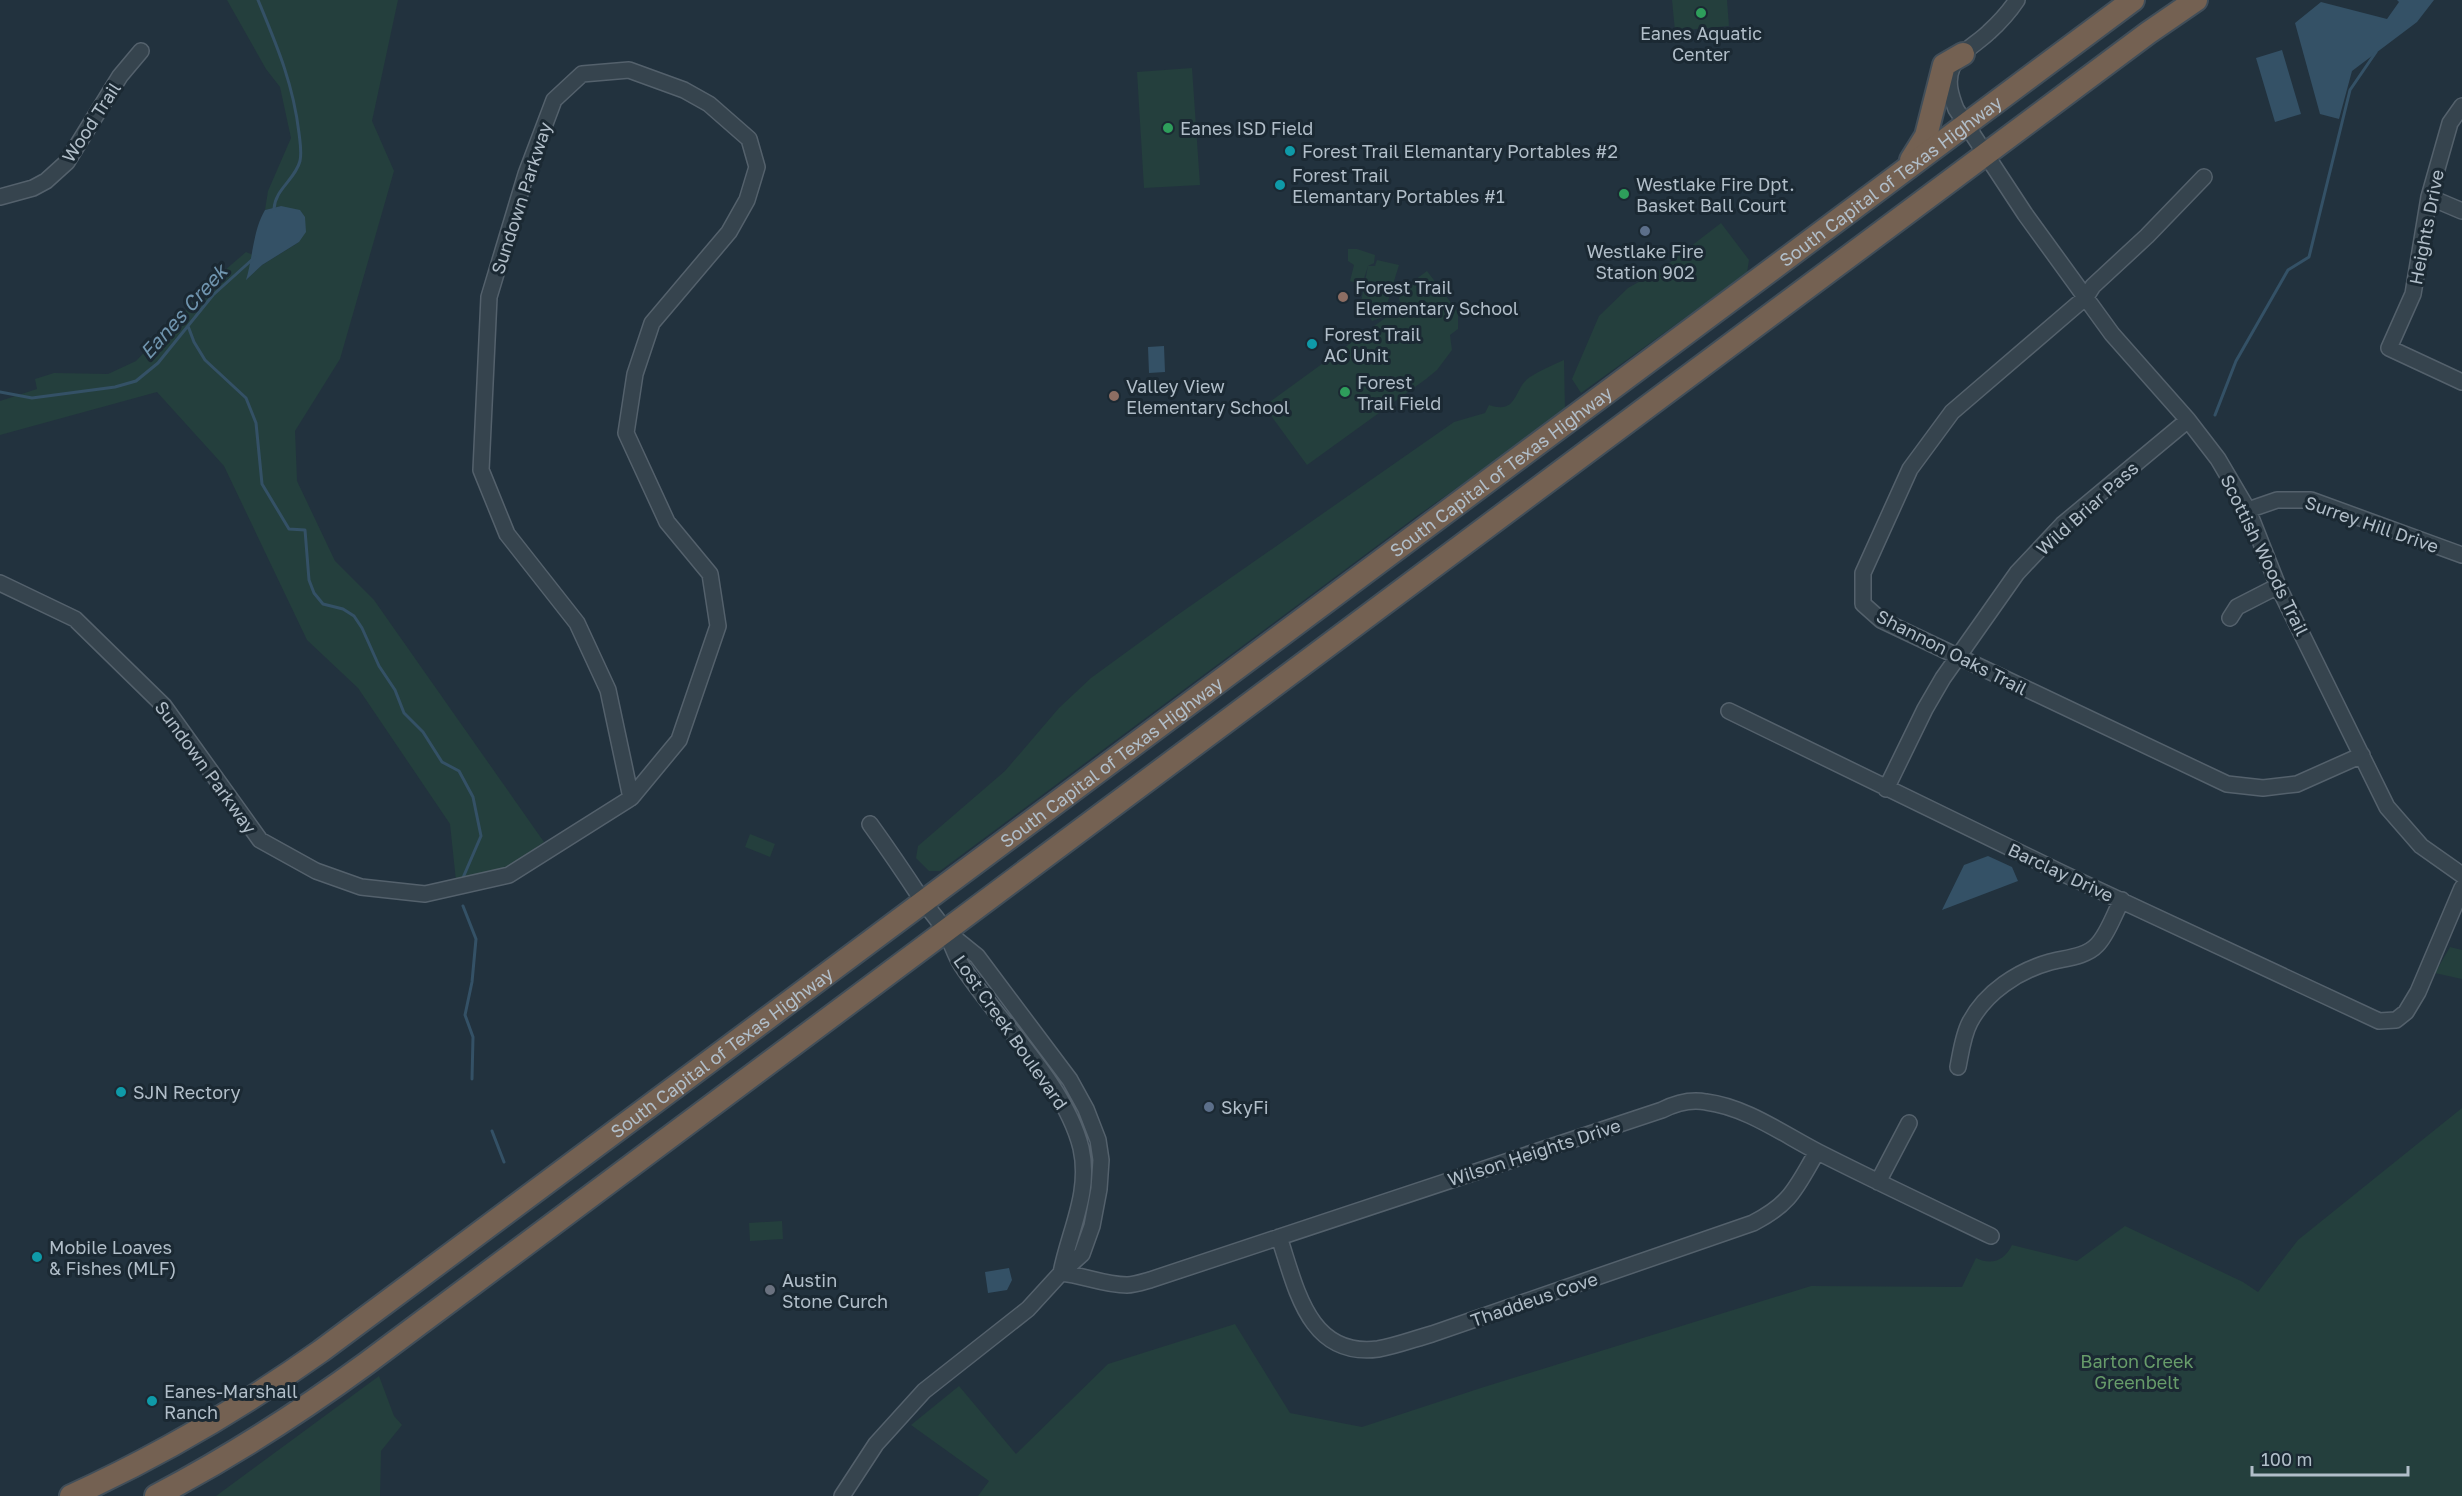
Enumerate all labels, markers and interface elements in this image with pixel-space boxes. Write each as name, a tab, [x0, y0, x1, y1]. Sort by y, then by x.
marker: Eanes Aquatic Center	[1694, 6, 1708, 20]
place label: Eanes Aquatic Center	[1640, 22, 1762, 65]
street label: Wood Trail	[57, 78, 125, 166]
street label: South Capital of Texas Highway	[1775, 91, 2006, 271]
place label: Eanes ISD Field	[1180, 117, 1313, 139]
street label: Sundown Parkway	[486, 119, 556, 277]
marker: Eanes ISD Field	[1161, 121, 1175, 135]
place label: Forest Trail Elemantary Portables #2	[1302, 140, 1618, 162]
marker: Forest Trail Elemantary Portables #2	[1283, 144, 1297, 158]
place label: Forest Trail Elemantary Portables #1	[1292, 164, 1505, 207]
street label: Heights Drive	[2404, 168, 2448, 286]
place label: Westlake Fire Dpt. Basket Ball Court	[1636, 173, 1795, 216]
marker: Forest Trail Elemantary Portables #1	[1273, 178, 1287, 192]
marker: Westlake Fire Dpt. Basket Ball Court	[1617, 187, 1631, 201]
marker: Westlake Fire Station 902	[1638, 224, 1652, 238]
place label: Westlake Fire Station 902	[1586, 240, 1704, 283]
water label: Eanes Creek	[134, 257, 233, 363]
place label: Forest Trail Elementary School	[1355, 276, 1519, 319]
marker: Forest Trail Elementary School	[1336, 290, 1350, 304]
place label: Forest Trail AC Unit	[1324, 323, 1421, 366]
marker: Forest Trail AC Unit	[1305, 337, 1319, 351]
place label: Forest Trail Field	[1357, 371, 1441, 414]
place label: Valley View Elementary School	[1126, 375, 1290, 418]
street label: South Capital of Texas Highway	[1385, 381, 1616, 561]
marker: Forest Trail Field	[1338, 385, 1352, 399]
marker: Valley View Elementary School	[1107, 389, 1121, 403]
street label: Wild Briar Pass	[2031, 456, 2143, 560]
street label: Scottish Woods Trail	[2216, 471, 2314, 639]
street label: Surrey Hill Drive	[2302, 491, 2442, 557]
street label: Shannon Oaks Trail	[1873, 604, 2031, 700]
street label: South Capital of Texas Highway	[996, 672, 1227, 852]
street label: Sundown Parkway	[150, 696, 262, 838]
street label: Barclay Drive	[2005, 838, 2117, 906]
street label: Lost Creek Boulevard	[949, 950, 1073, 1114]
street label: South Capital of Texas Highway	[606, 962, 837, 1142]
place label: SJN Rectory	[133, 1081, 241, 1103]
marker: SJN Rectory	[114, 1085, 128, 1099]
place label: SkyFi	[1221, 1096, 1268, 1118]
marker: SkyFi	[1202, 1100, 1216, 1114]
street label: Wilson Heights Drive	[1445, 1114, 1623, 1190]
place label: Mobile Loaves & Fishes (MLF)	[49, 1236, 176, 1279]
marker: Mobile Loaves & Fishes (MLF)	[30, 1250, 44, 1264]
street label: Thaddeus Cove	[1468, 1267, 1600, 1331]
place label: Austin Stone Curch	[782, 1269, 888, 1312]
marker: Austin Stone Curch	[763, 1283, 777, 1297]
park label: Barton Creek Greenbelt	[2080, 1350, 2194, 1393]
place label: Eanes-Marshall Ranch	[164, 1380, 298, 1423]
marker: Eanes-Marshall Ranch	[145, 1394, 159, 1408]
scale bar	[2252, 1439, 2408, 1477]
text: 100 m	[2261, 1448, 2312, 1470]

